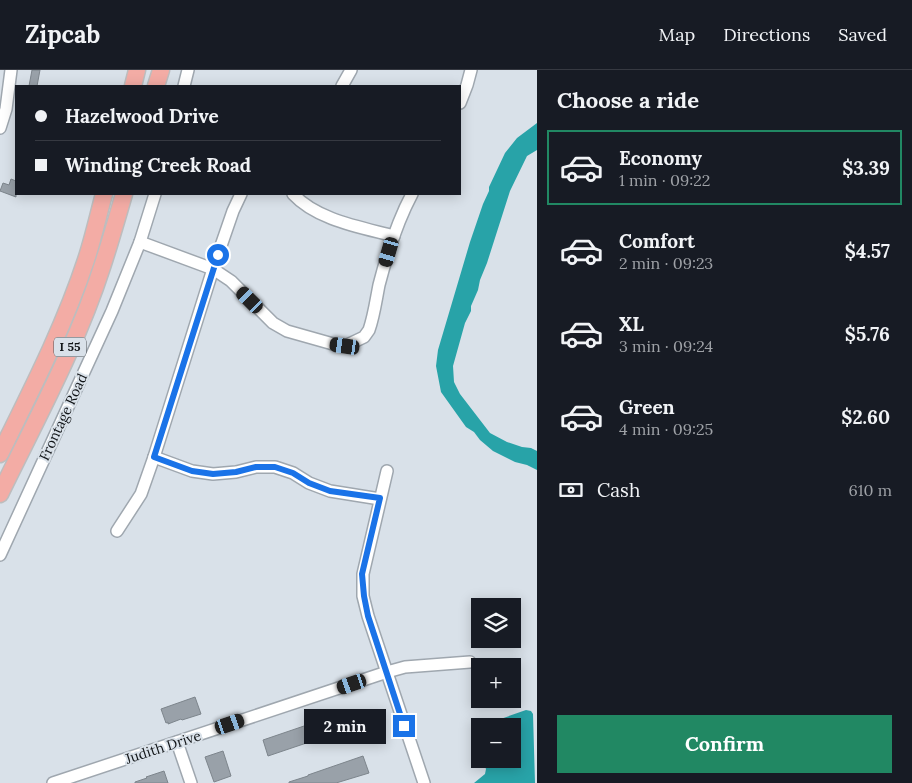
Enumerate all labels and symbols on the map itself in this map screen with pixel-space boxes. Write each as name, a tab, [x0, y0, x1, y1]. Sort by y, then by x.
car	[377, 236, 400, 268]
route start	[207, 244, 229, 266]
car	[234, 284, 265, 316]
car	[329, 336, 360, 356]
road number: I 55	[54, 338, 86, 356]
street label: Frontage Road	[35, 371, 91, 463]
car	[335, 672, 368, 696]
callout: 2 min	[304, 708, 386, 744]
car	[213, 712, 246, 736]
route end	[393, 715, 415, 737]
street label: Judith Drive	[122, 726, 204, 768]

